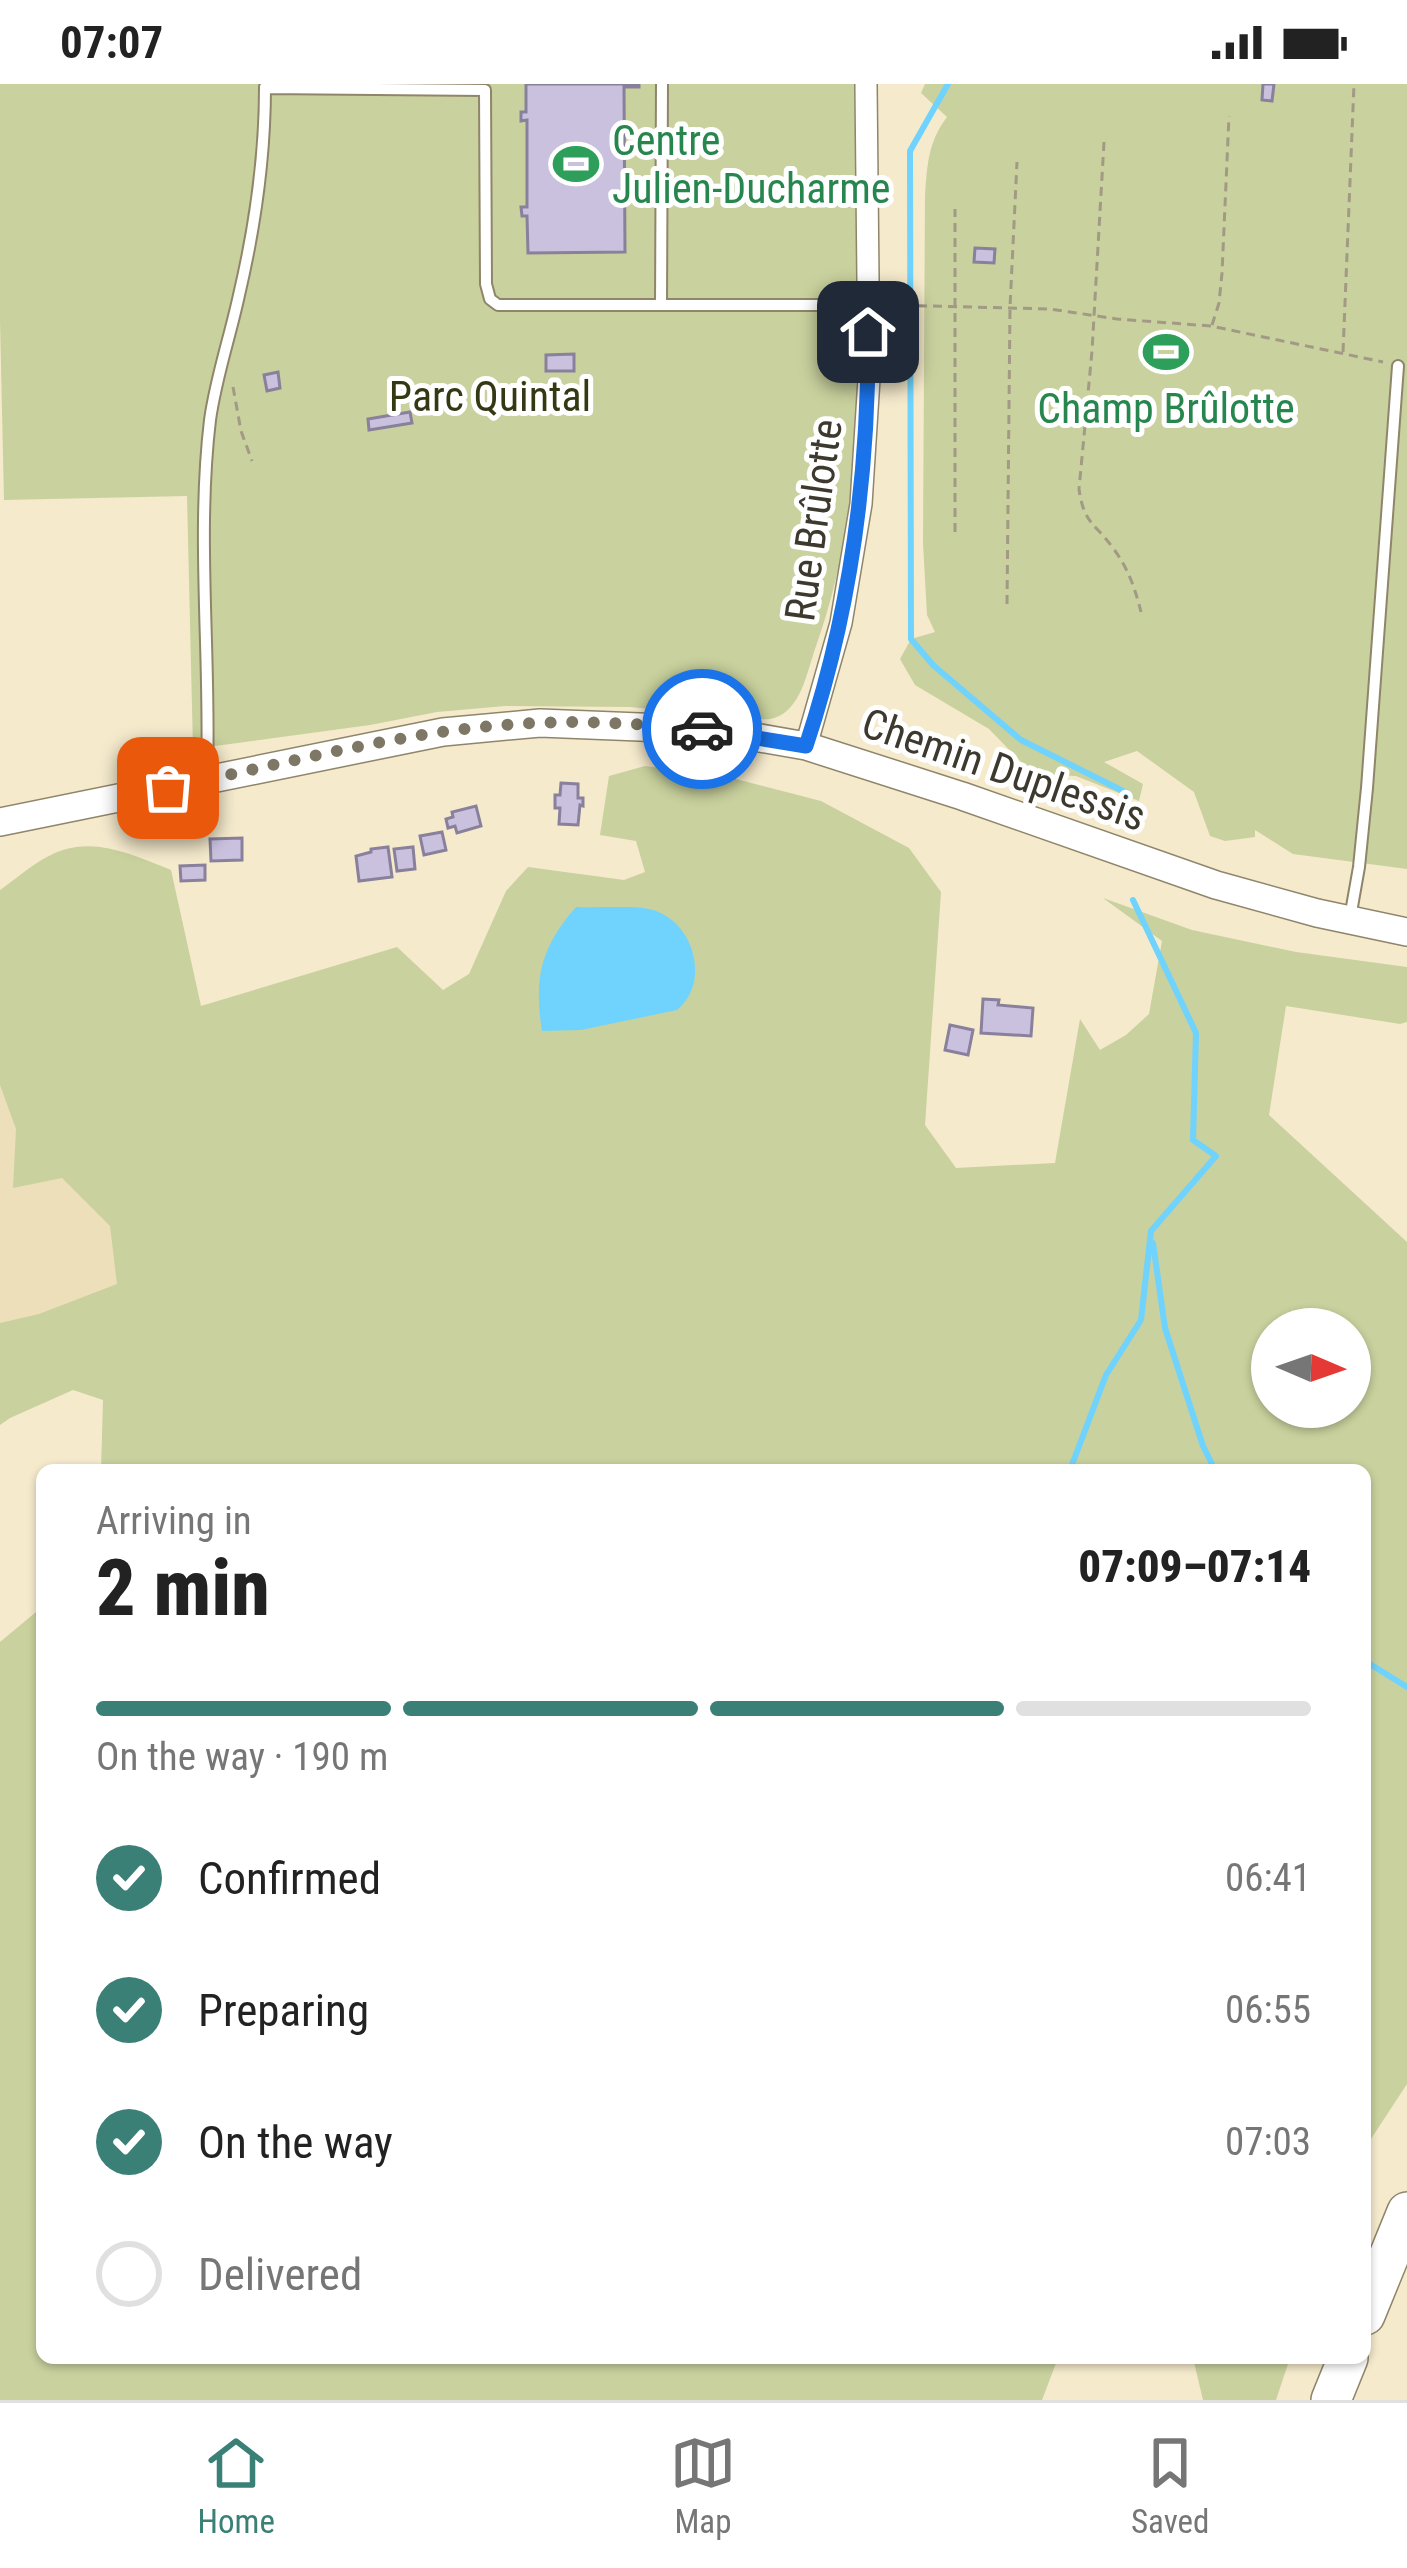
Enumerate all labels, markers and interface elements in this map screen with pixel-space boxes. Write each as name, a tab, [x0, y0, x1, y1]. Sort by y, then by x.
text: 07:07	[60, 16, 163, 69]
place label: Centre Julien-Ducharme	[612, 116, 891, 213]
sports icon: Centre Julien-Ducharme	[551, 139, 601, 189]
pin	[817, 281, 919, 383]
icon: home	[835, 299, 901, 365]
sports icon: Champ Brûlotte	[1141, 327, 1191, 377]
park label: Parc Quintal	[389, 372, 591, 421]
place label: Champ Brûlotte	[1037, 384, 1295, 433]
street label: Rue Brûlotte	[775, 416, 852, 624]
courier	[642, 669, 762, 789]
icon: car	[669, 696, 735, 762]
street label: Chemin Duplessis	[856, 698, 1152, 841]
pin	[117, 737, 219, 839]
icon: bag	[135, 755, 201, 821]
north arrow	[1251, 1308, 1371, 1428]
map controls	[1251, 1308, 1371, 1428]
text: Arriving in	[96, 1498, 252, 1544]
text: 07:09–07:14	[1078, 1540, 1311, 1593]
text: 2 min	[96, 1543, 270, 1634]
text: On the way · 190 m	[96, 1734, 388, 1780]
icon: check	[96, 1845, 162, 1911]
text: Confirmed	[198, 1852, 381, 1905]
text: 06:41	[1225, 1855, 1311, 1901]
icon: check	[96, 1977, 162, 2043]
text: Preparing	[198, 1984, 369, 2037]
text: 06:55	[1225, 1987, 1311, 2033]
icon: check	[96, 2109, 162, 2175]
text: On the way	[198, 2116, 393, 2169]
text: 07:03	[1225, 2119, 1311, 2165]
text: Delivered	[198, 2248, 362, 2301]
tab: Home	[198, 2430, 275, 2541]
tab: Map	[670, 2430, 736, 2541]
tab: Saved	[1131, 2430, 1209, 2541]

